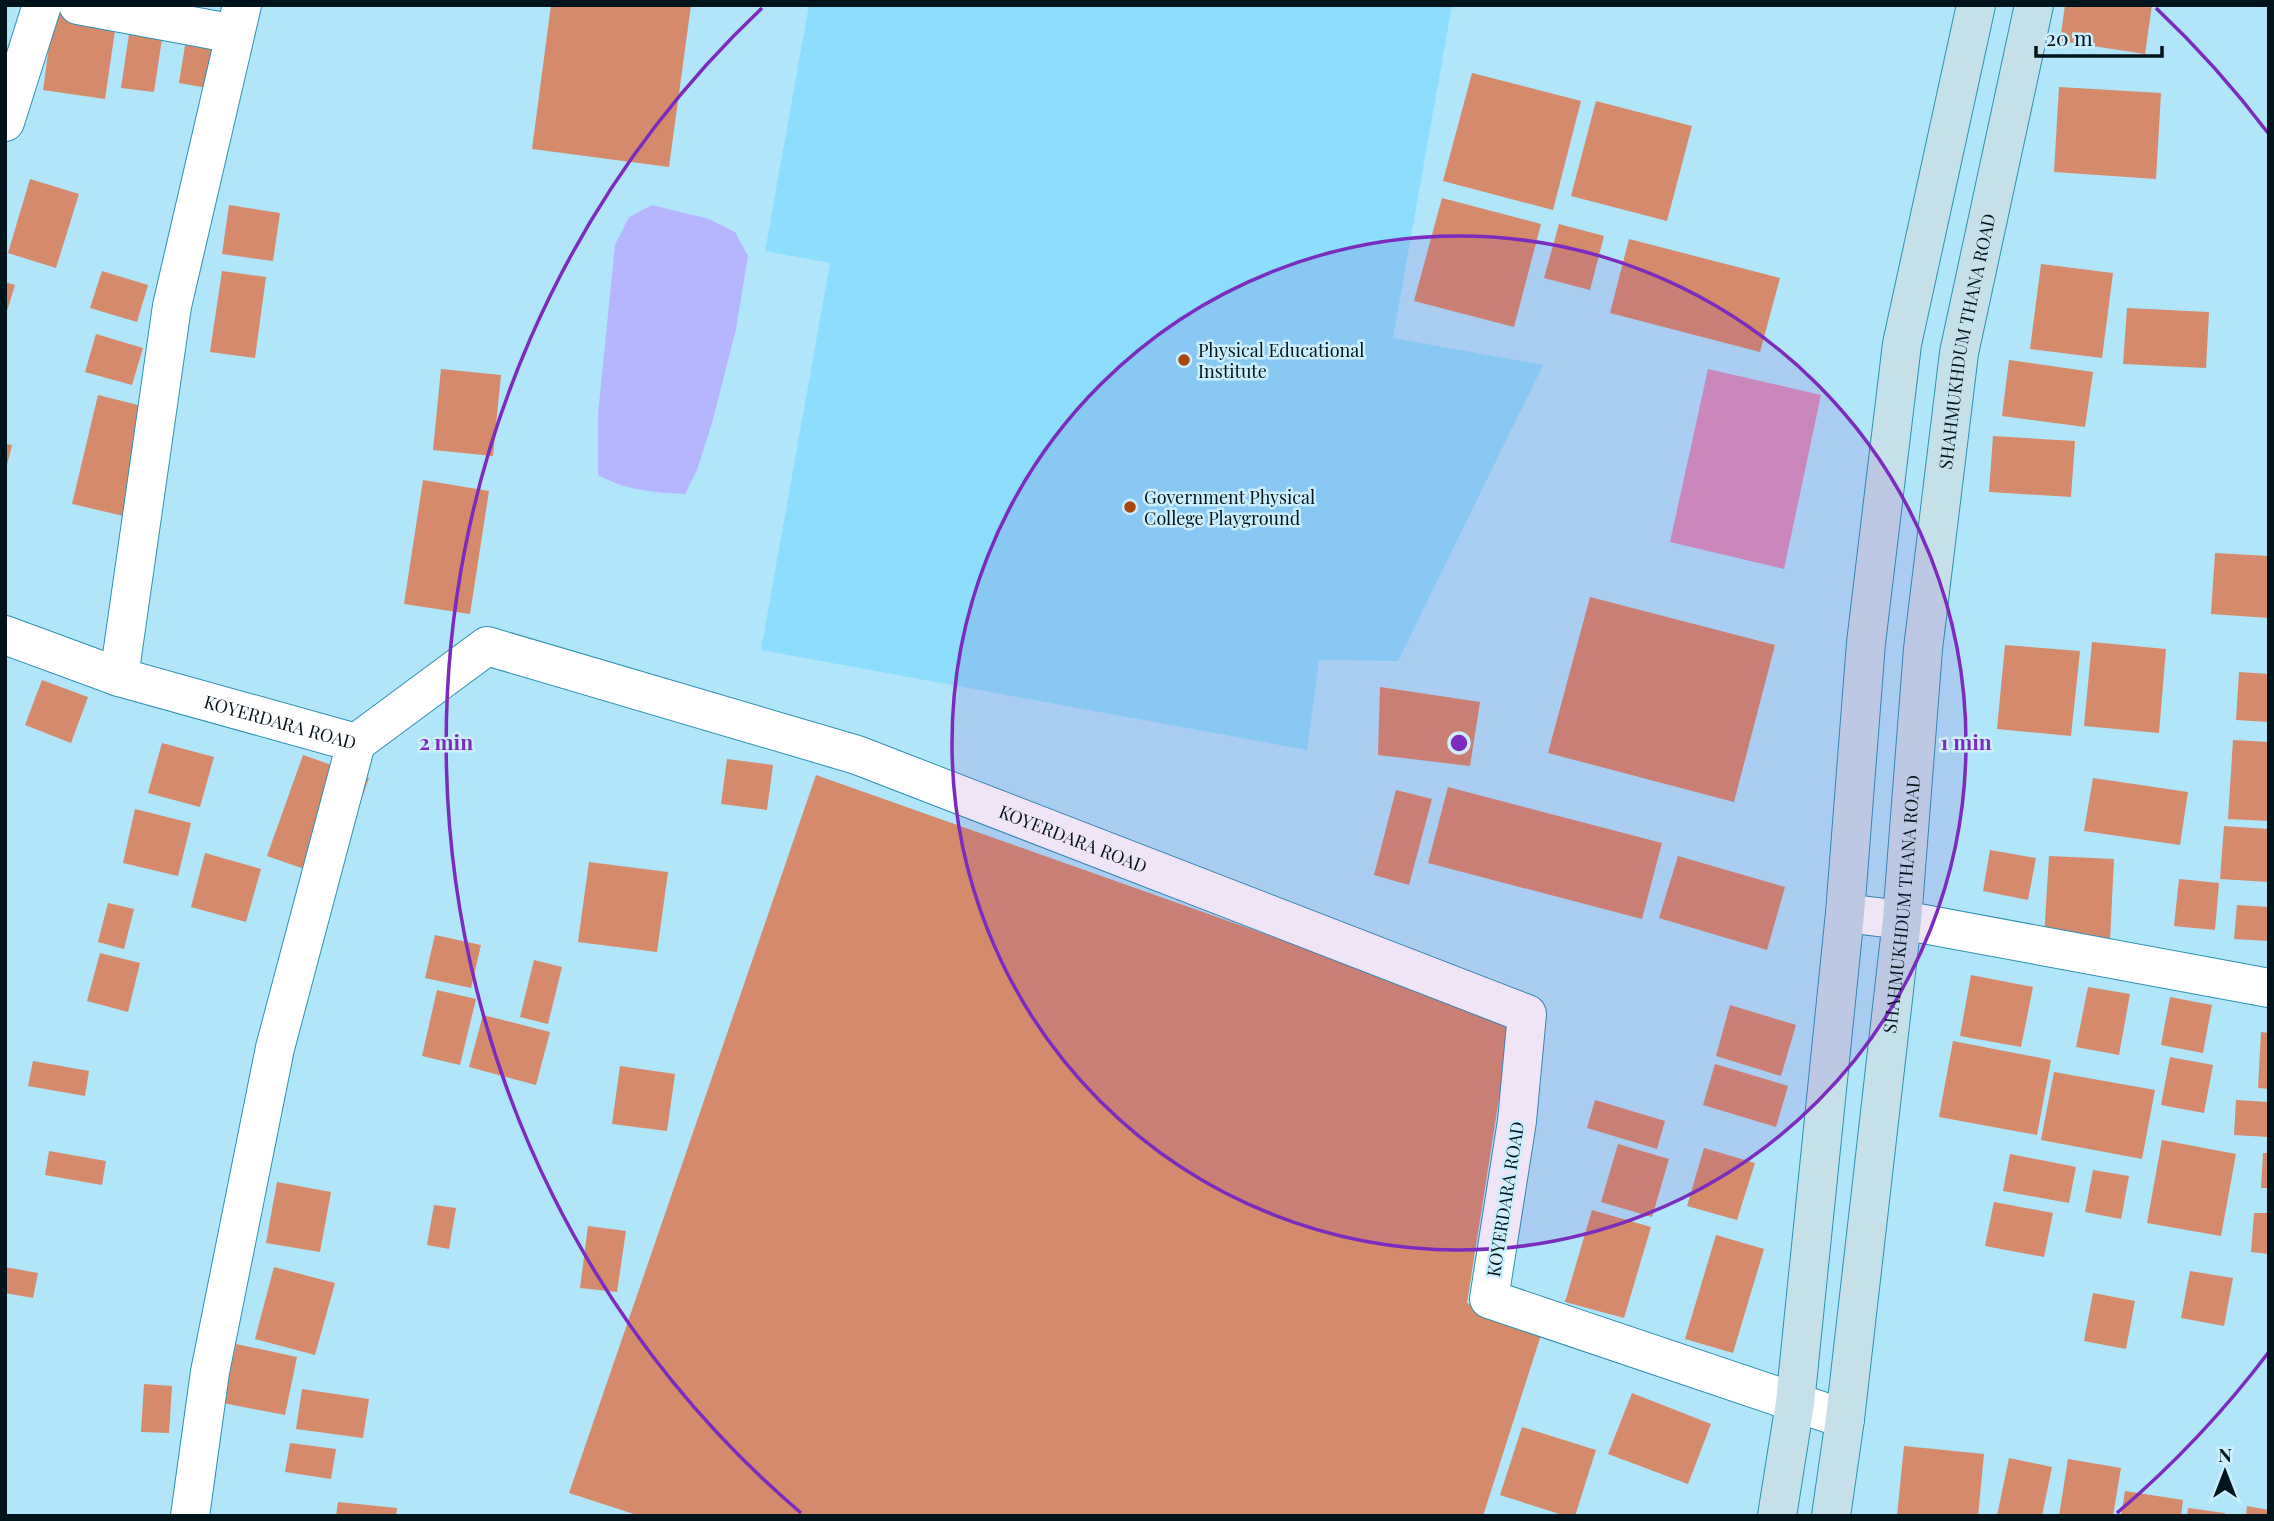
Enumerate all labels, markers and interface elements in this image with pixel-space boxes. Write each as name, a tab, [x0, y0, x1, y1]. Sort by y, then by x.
scale bar	[2036, 14, 2162, 58]
text: 20 m	[2046, 23, 2093, 51]
street label: SHAHMUKHDUM THANA ROAD	[1933, 211, 2001, 470]
place label: Physical Educational Institute	[1198, 338, 1364, 383]
marker: Physical Educational Institute	[1176, 352, 1192, 368]
place label: Government Physical College Playground	[1144, 485, 1315, 530]
marker: Government Physical College Playground	[1122, 499, 1138, 515]
street label: KOYERDARA ROAD	[201, 689, 359, 755]
text: 2 min	[419, 727, 473, 755]
text: 1 min	[1940, 727, 1992, 755]
centre of rings	[1447, 731, 1471, 755]
street label: SHAHMUKHDUM THANA ROAD	[1877, 774, 1925, 1035]
street label: KOYERDARA ROAD	[996, 799, 1151, 878]
street label: KOYERDARA ROAD	[1481, 1120, 1529, 1278]
north arrow	[2190, 1437, 2260, 1507]
text: N	[2218, 1441, 2232, 1467]

